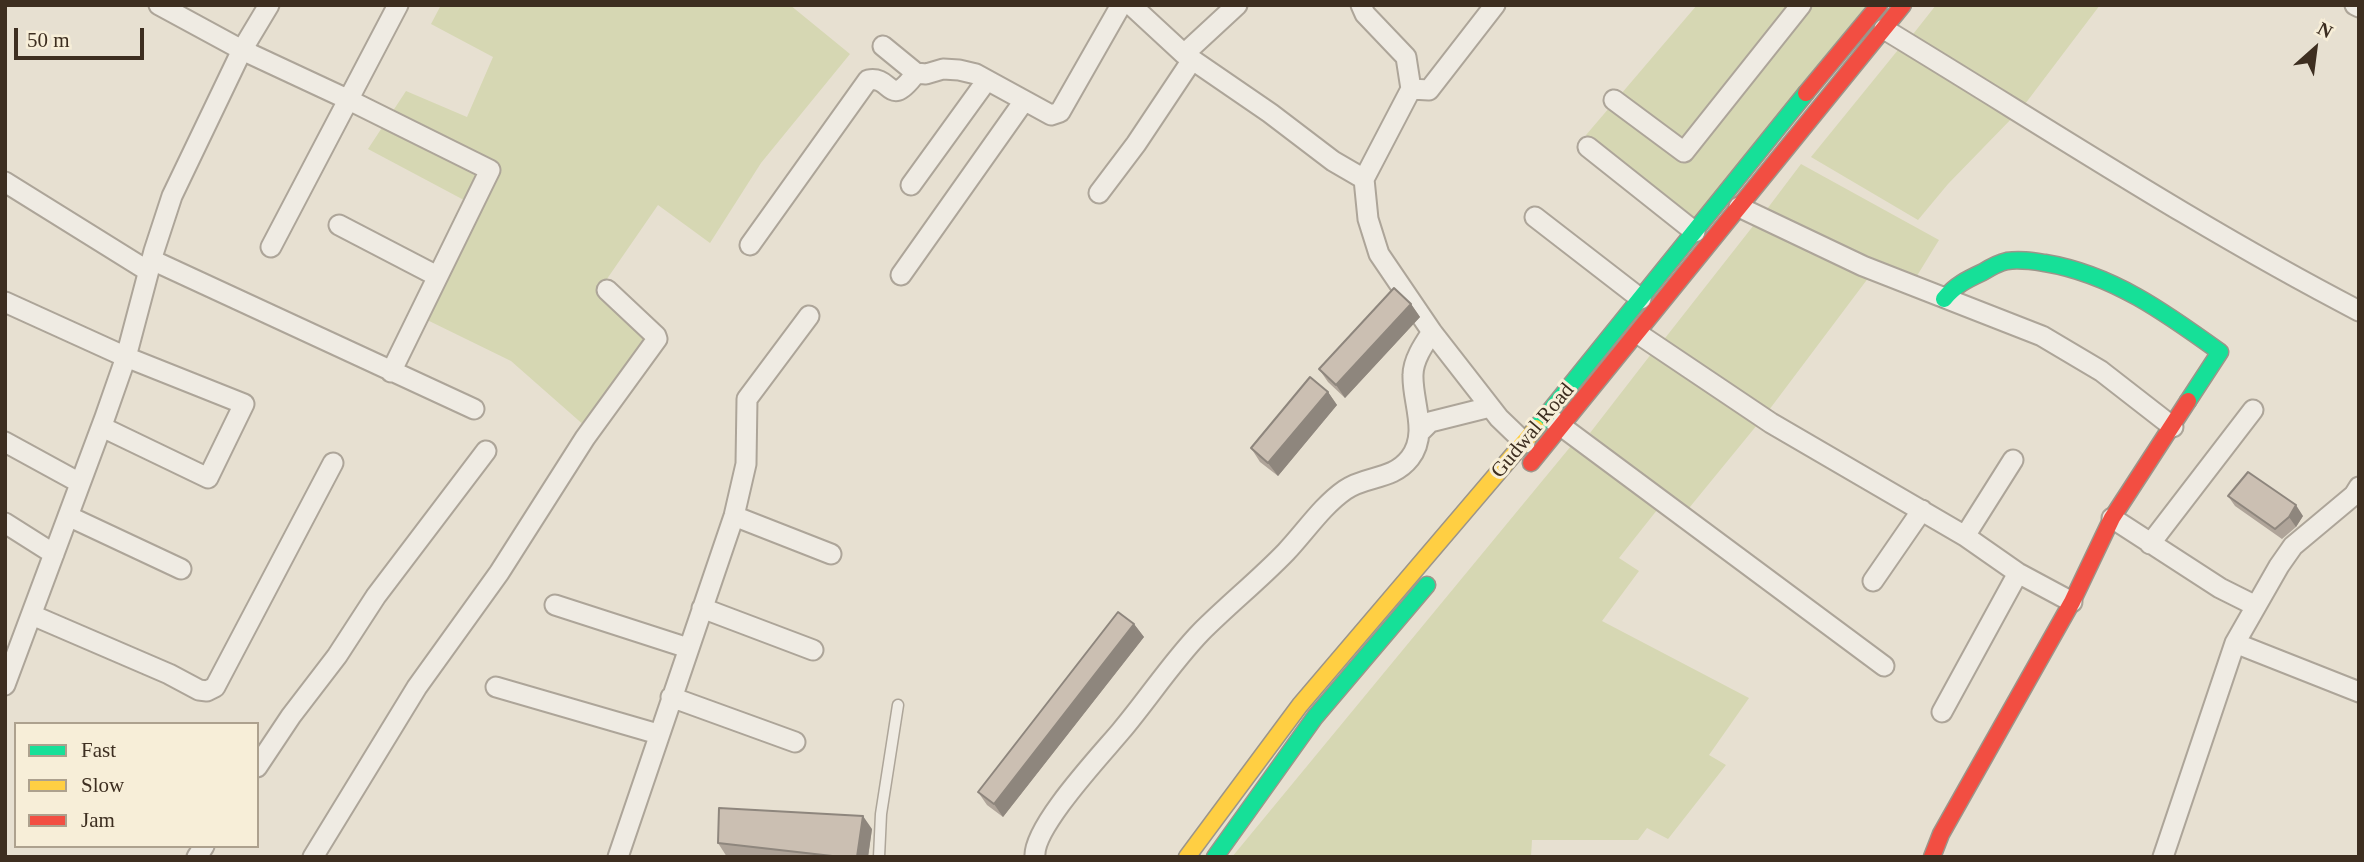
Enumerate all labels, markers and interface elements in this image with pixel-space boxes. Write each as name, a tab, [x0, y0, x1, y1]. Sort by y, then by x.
scale bar	[18, 14, 147, 58]
north arrow	[2280, 14, 2350, 84]
text: N	[2314, 18, 2336, 43]
text: 50 m	[27, 28, 70, 52]
street label: Gudwal Road	[1486, 378, 1580, 484]
legend	[14, 722, 259, 848]
text: Fast	[81, 738, 116, 762]
text: Slow	[81, 773, 124, 797]
text: Jam	[81, 808, 115, 832]

